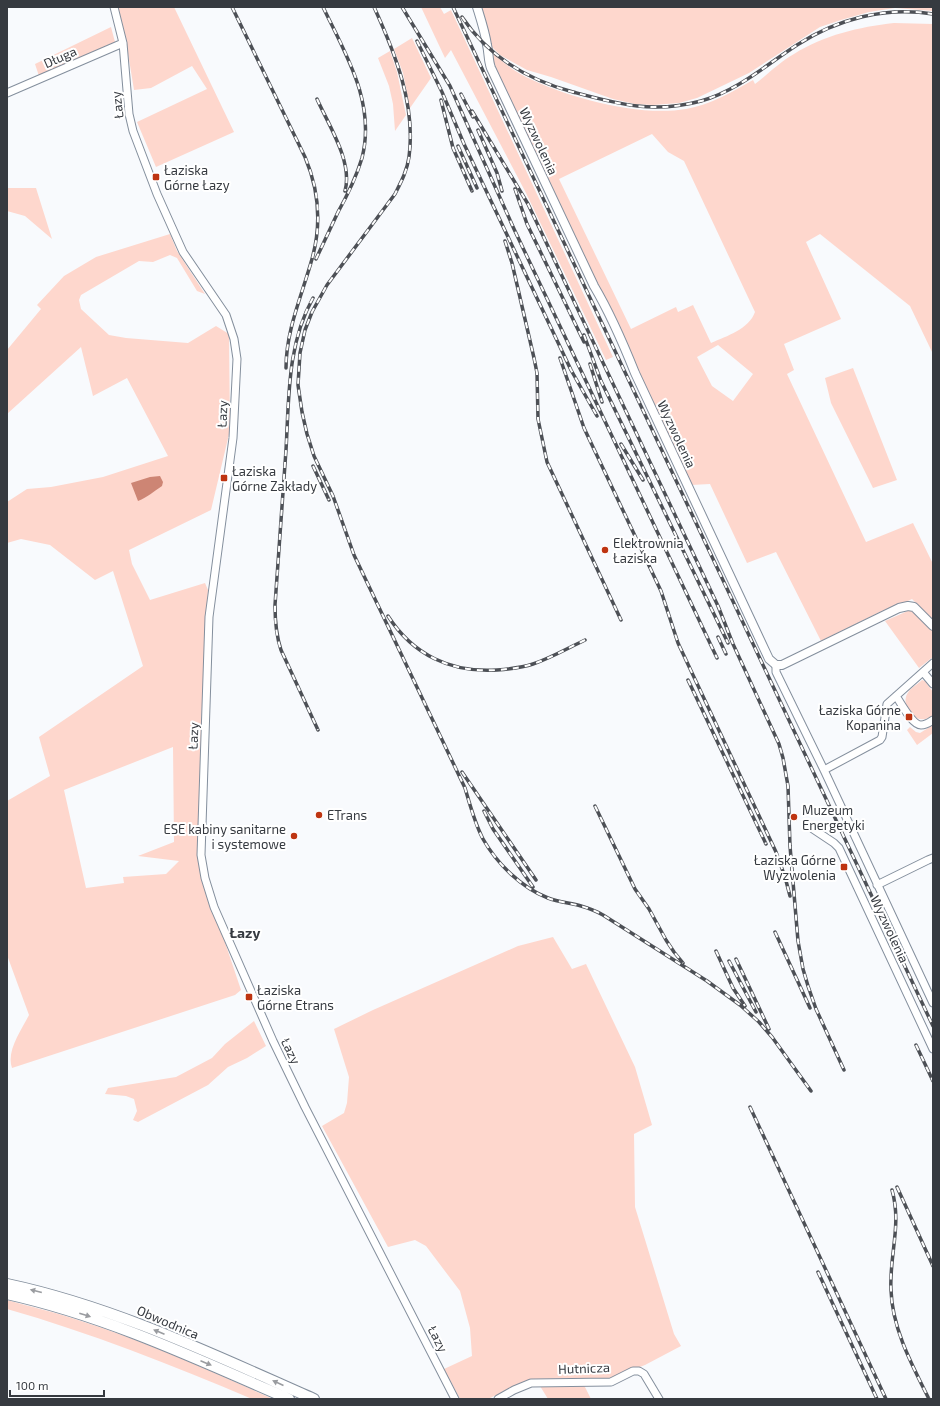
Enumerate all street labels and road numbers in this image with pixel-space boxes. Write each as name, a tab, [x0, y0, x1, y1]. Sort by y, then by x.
street label: Długa	[41, 43, 79, 71]
street label: Łazy	[107, 90, 127, 120]
street label: Wyzwolenia	[516, 105, 562, 177]
street label: Wyzwolenia	[654, 398, 700, 470]
street label: Łazy	[214, 400, 230, 428]
street label: Łazy	[185, 722, 201, 750]
street label: Wyzwolenia	[867, 893, 913, 965]
street label: Łazy	[278, 1035, 304, 1067]
street label: Obwodnica	[135, 1302, 201, 1342]
street label: Łazy	[425, 1323, 451, 1355]
street label: Hutnicza	[558, 1359, 610, 1377]

